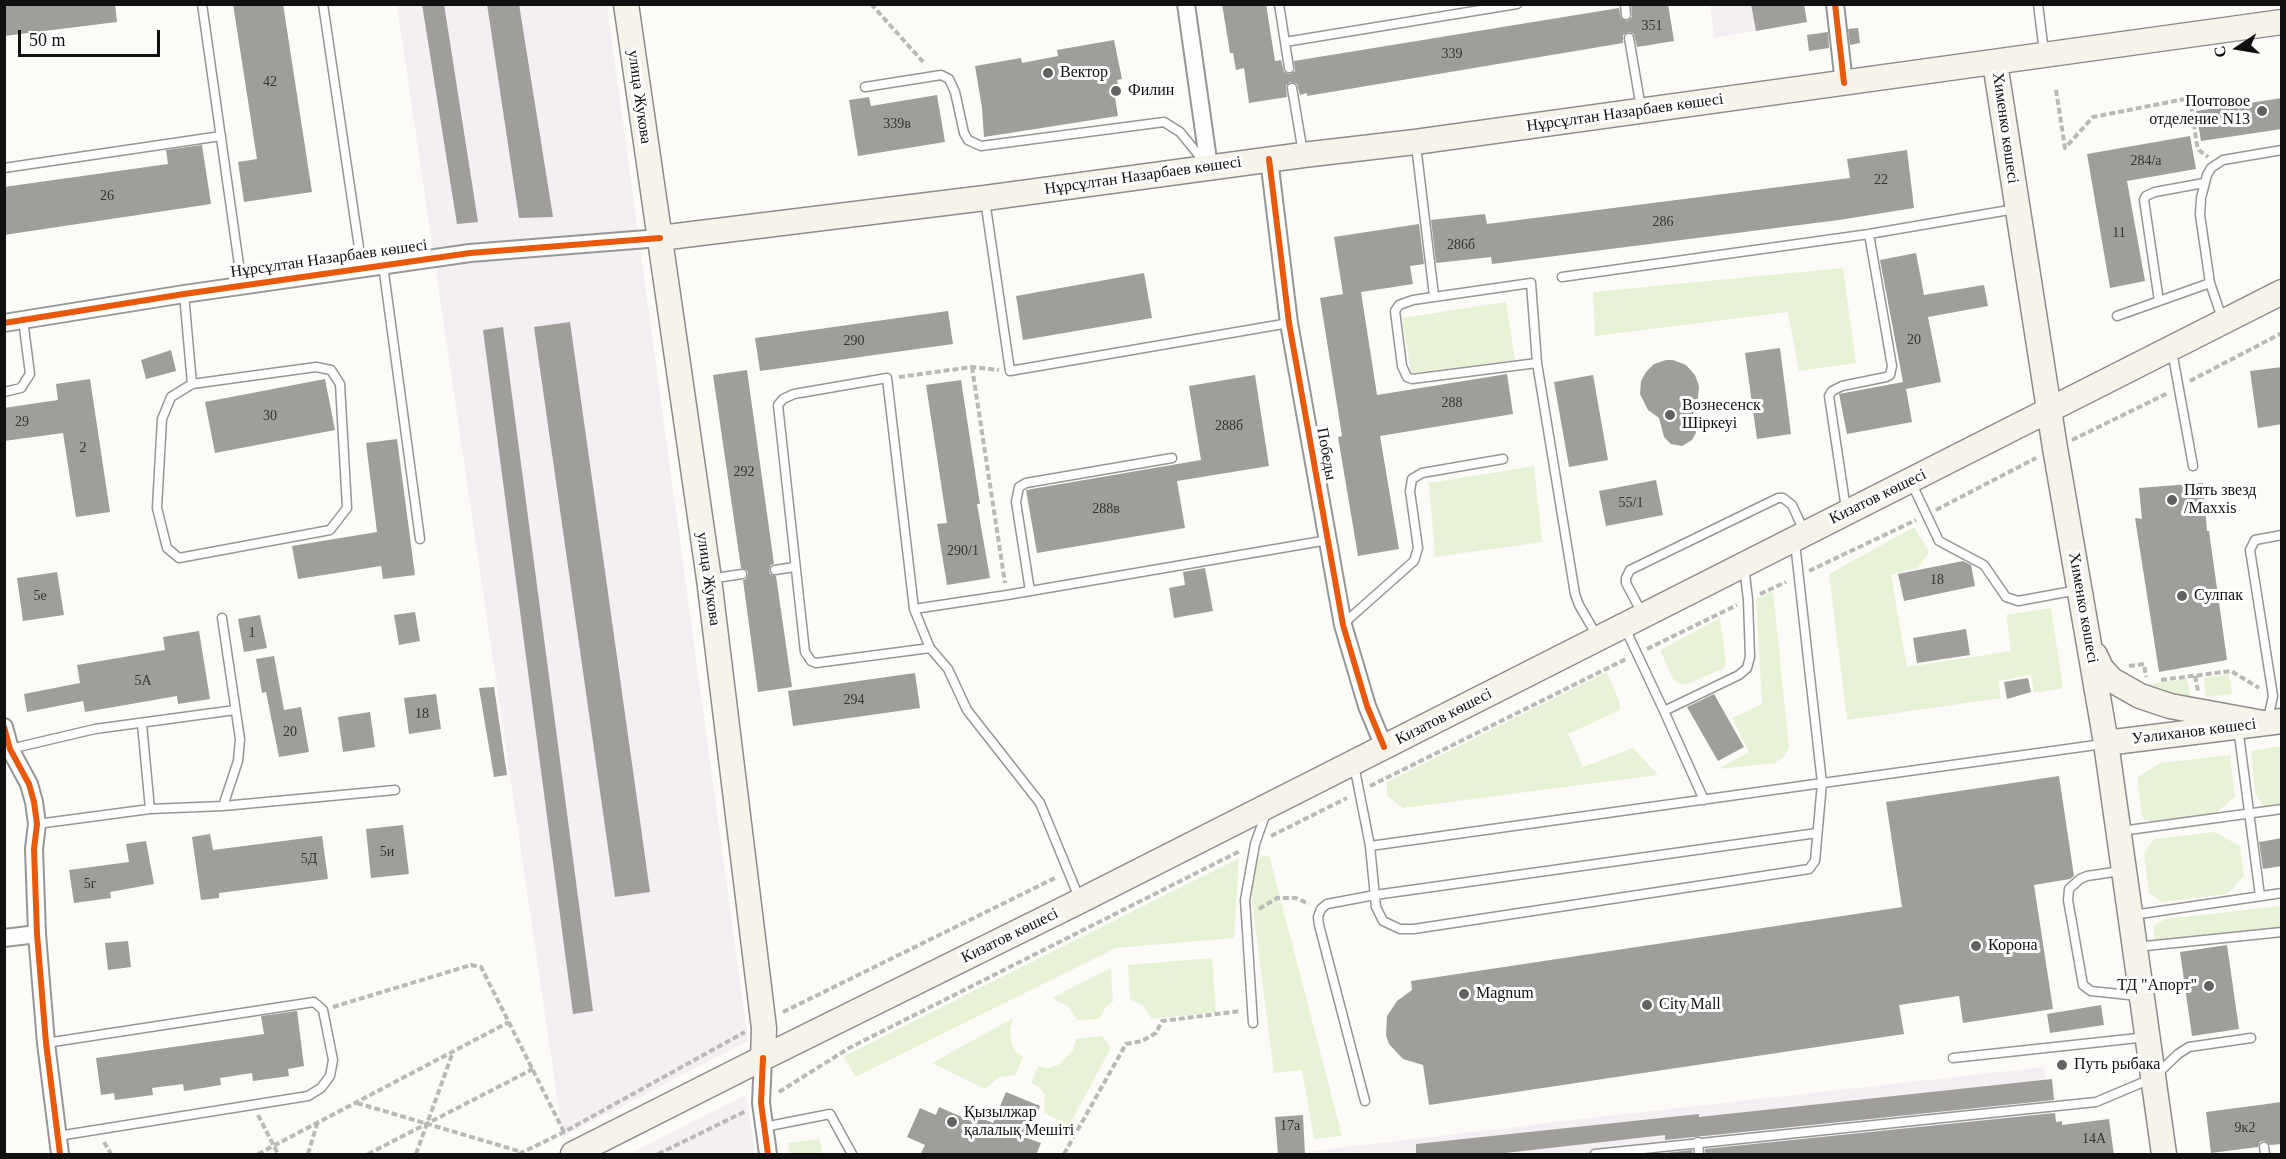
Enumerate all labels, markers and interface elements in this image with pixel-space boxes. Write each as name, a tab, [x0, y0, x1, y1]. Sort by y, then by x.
scale bar	[21, 18, 164, 56]
house number: 351	[1642, 18, 1662, 34]
north arrow	[2208, 18, 2268, 78]
text: 50 m	[29, 30, 66, 50]
text: С	[2210, 44, 2229, 59]
house number: 339	[1442, 46, 1462, 62]
street label: улица Жукова	[623, 49, 655, 145]
place label: Вектор	[1060, 63, 1108, 83]
marker: Вектор	[1041, 66, 1055, 80]
street label: Хименко көшесі	[1988, 71, 2022, 185]
house number: 42	[263, 74, 277, 90]
place label: Филин	[1128, 81, 1174, 101]
marker: Филин	[1109, 84, 1123, 98]
street label: Нұрсұлтан Назарбаев көшесі	[1525, 90, 1725, 136]
place label: Почтовое отделение N13	[2149, 92, 2250, 130]
marker: Почтовое отделение N13	[2255, 104, 2269, 118]
house number: 339в	[883, 116, 911, 132]
street label: Нұрсұлтан Назарбаев көшесі	[1043, 153, 1243, 199]
house number: 284/а	[2130, 153, 2162, 169]
house number: 22	[1874, 172, 1888, 188]
house number: 26	[100, 188, 114, 204]
house number: 286	[1652, 214, 1674, 230]
house number: 11	[2112, 225, 2126, 241]
street label: Нұрсұлтан Назарбаев көшесі	[229, 236, 429, 282]
house number: 286б	[1447, 237, 1475, 253]
house number: 20	[1907, 332, 1921, 348]
house number: 290	[844, 333, 864, 349]
house number: 288	[1442, 395, 1462, 411]
place label: Вознесенск Шіркеуі	[1682, 396, 1761, 434]
house number: 30	[263, 408, 277, 424]
marker: Вознесенск Шіркеуі	[1663, 408, 1677, 422]
house number: 29	[15, 414, 29, 430]
house number: 288б	[1215, 418, 1243, 434]
street label: Победы	[1312, 426, 1340, 482]
house number: 2	[80, 440, 86, 456]
house number: 292	[734, 464, 754, 480]
street label: Кизатов көшесі	[1826, 465, 1930, 529]
place label: Пять звезд /Maxxis	[2184, 481, 2256, 519]
marker: Пять звезд /Maxxis	[2165, 493, 2179, 507]
house number: 55/1	[1619, 495, 1643, 511]
house number: 288в	[1092, 501, 1120, 517]
street label: улица Жукова	[692, 531, 724, 627]
house number: 290/1	[947, 543, 979, 559]
street label: Хименко көшесі	[2064, 551, 2102, 665]
house number: 18	[1930, 572, 1944, 588]
place label: Сулпак	[2194, 586, 2243, 606]
house number: 5е	[33, 588, 47, 604]
marker: Сулпак	[2175, 589, 2189, 603]
house number: 1	[248, 625, 256, 641]
house number: 5А	[134, 673, 152, 689]
street label: Кизатов көшесі	[1393, 684, 1495, 750]
house number: 294	[844, 692, 864, 708]
house number: 18	[415, 706, 429, 722]
street label: Уәлиханов көшесі	[2131, 715, 2257, 749]
house number: 20	[283, 724, 297, 740]
house number: 5и	[380, 844, 394, 860]
house number: 5Д	[301, 851, 317, 867]
house number: 5г	[84, 876, 96, 892]
street label: Кизатов көшесі	[958, 904, 1062, 968]
place label: Корона	[1988, 936, 2038, 956]
marker: Корона	[1969, 939, 1983, 953]
place label: ТД "Апорт"	[2117, 976, 2197, 996]
marker: ТД "Апорт"	[2202, 979, 2216, 993]
place label: Magnum	[1476, 984, 1534, 1004]
marker: Magnum	[1457, 987, 1471, 1001]
place label: City Mall	[1659, 995, 1721, 1015]
marker: City Mall	[1640, 998, 1654, 1012]
place label: Путь рыбака	[2074, 1055, 2160, 1075]
marker: Путь рыбака	[2055, 1058, 2069, 1072]
place label: Қызылжар қалалық Мешіті	[964, 1103, 1074, 1141]
marker: Қызылжар қалалық Мешіті	[945, 1115, 959, 1129]
house number: 17а	[1280, 1118, 1300, 1134]
house number: 9к2	[2235, 1120, 2255, 1136]
house number: 14А	[2082, 1131, 2106, 1147]

